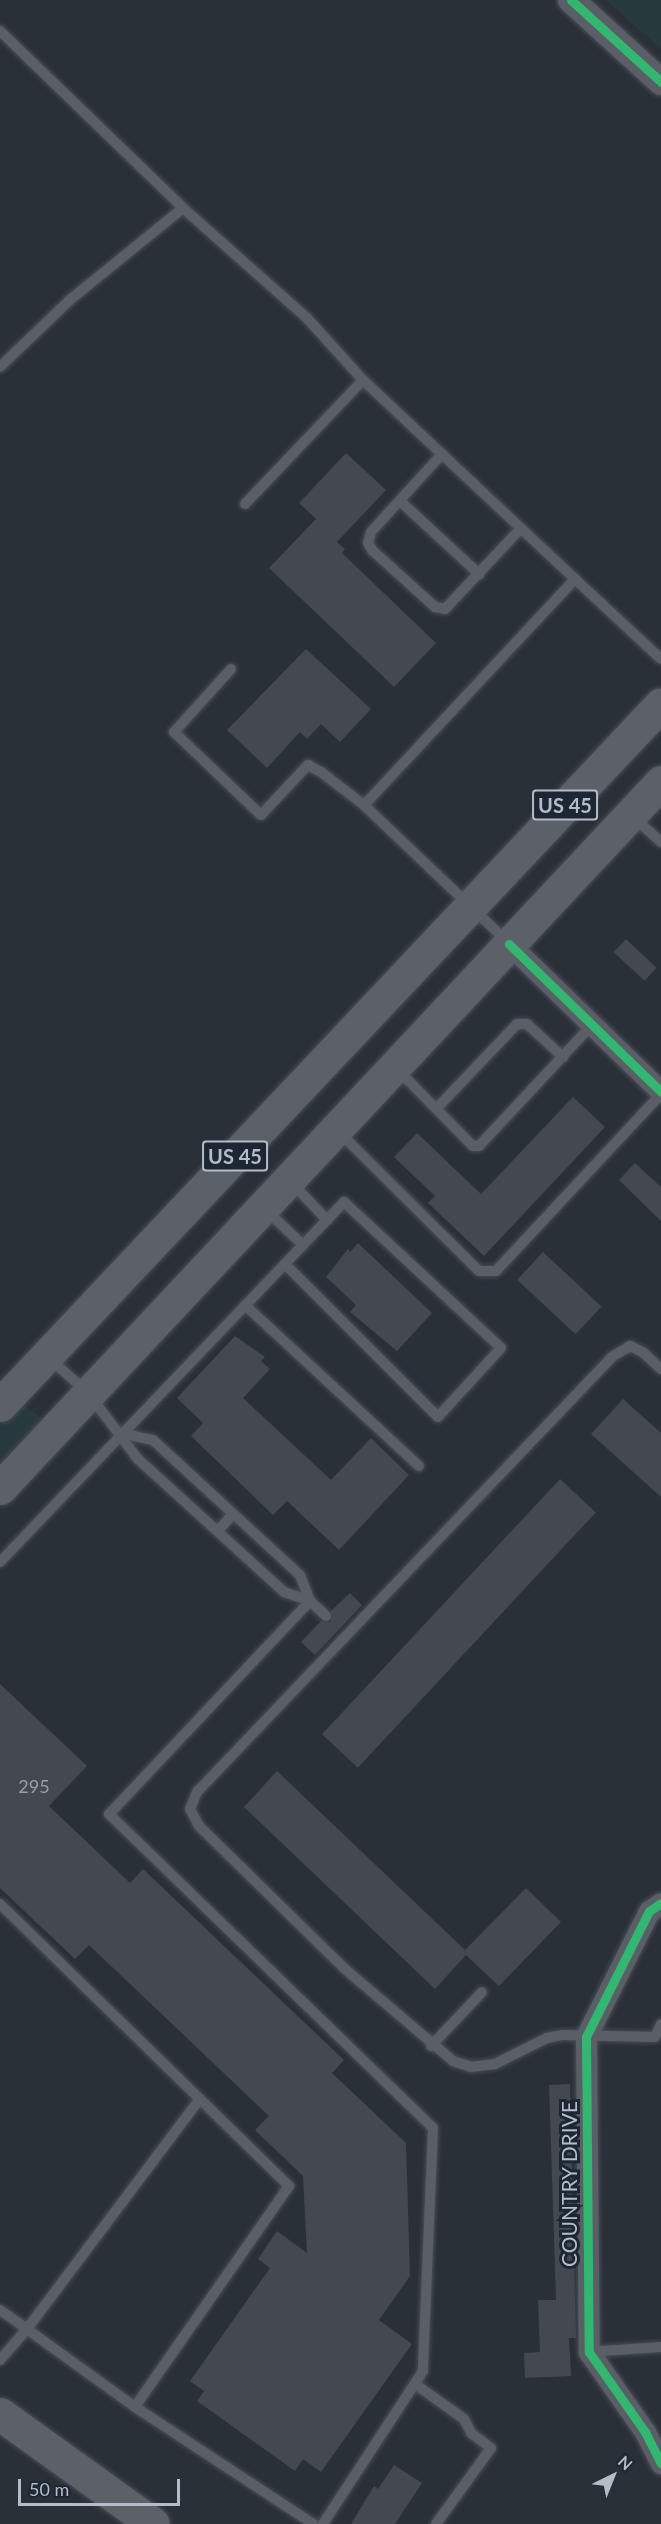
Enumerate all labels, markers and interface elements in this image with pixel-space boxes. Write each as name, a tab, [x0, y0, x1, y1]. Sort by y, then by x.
road number: US 45	[532, 788, 598, 822]
road number: US 45	[202, 1139, 268, 1173]
house number: 295	[18, 1775, 50, 1797]
street label: COUNTRY DRIVE	[556, 2101, 582, 2267]
north arrow	[583, 2446, 643, 2506]
text: N	[615, 2451, 637, 2474]
scale bar	[21, 2467, 183, 2505]
text: 50 m	[29, 2478, 69, 2500]

